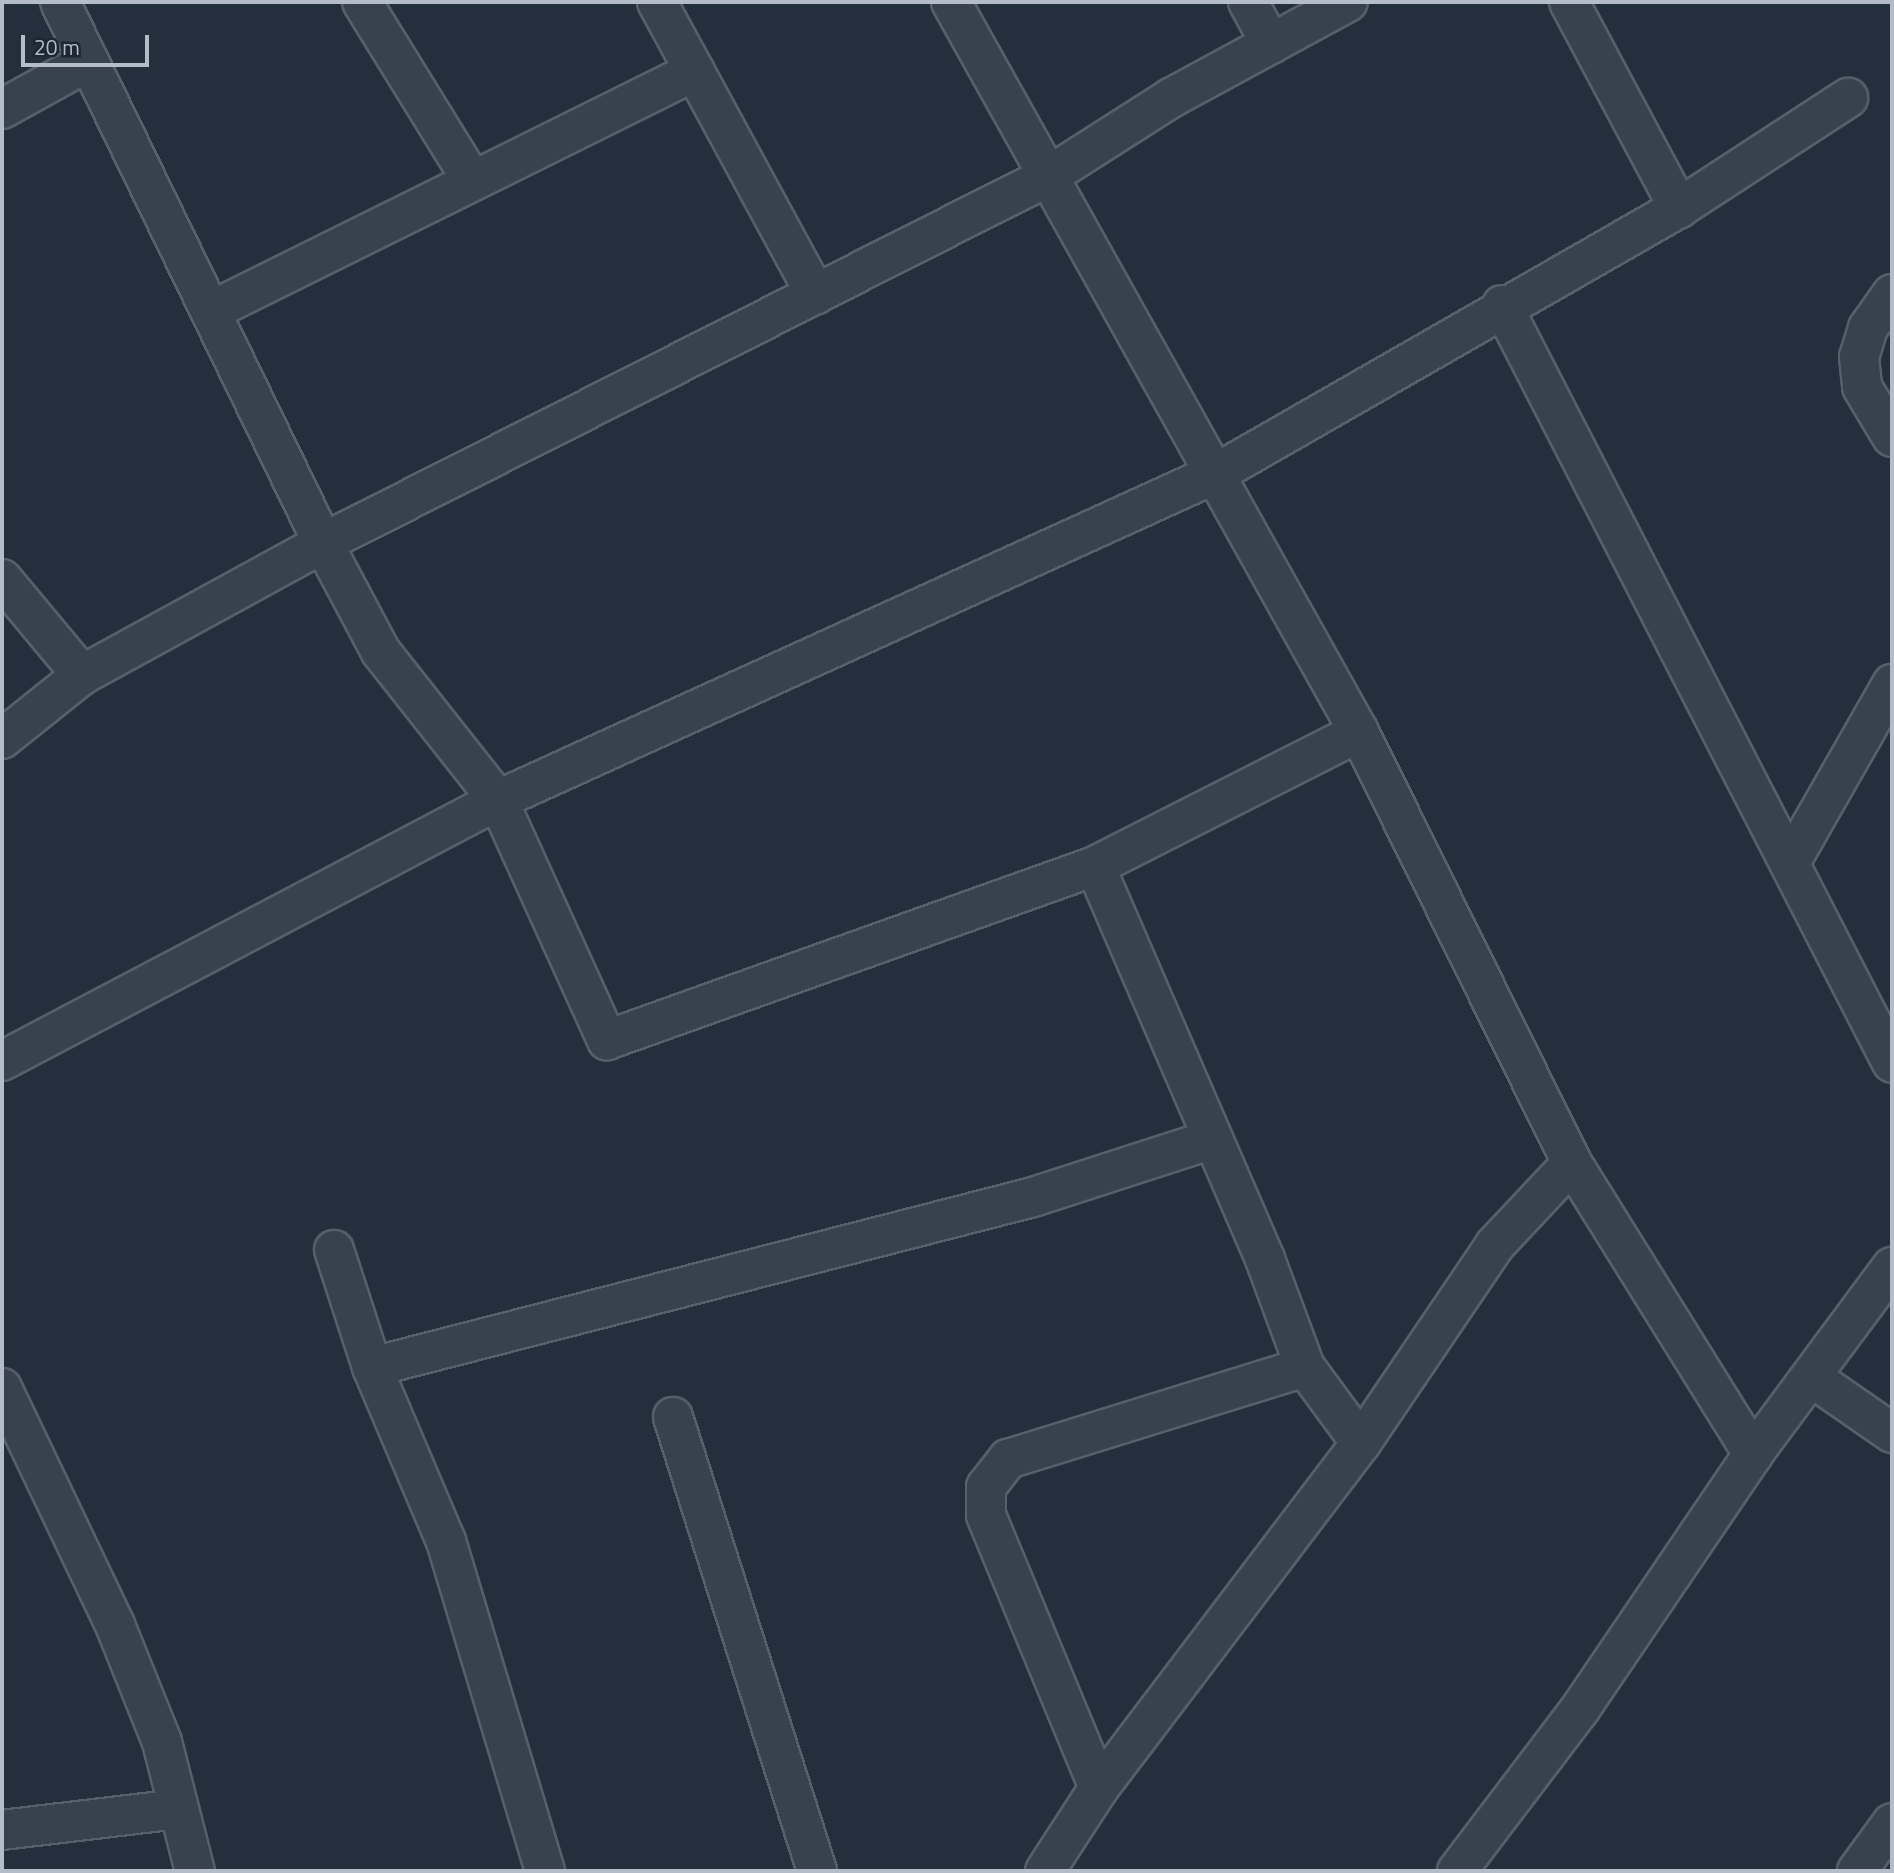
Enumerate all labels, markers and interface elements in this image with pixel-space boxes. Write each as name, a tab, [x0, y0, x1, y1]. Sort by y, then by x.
scale bar	[24, 21, 152, 65]
text: 20 m	[34, 31, 80, 63]

